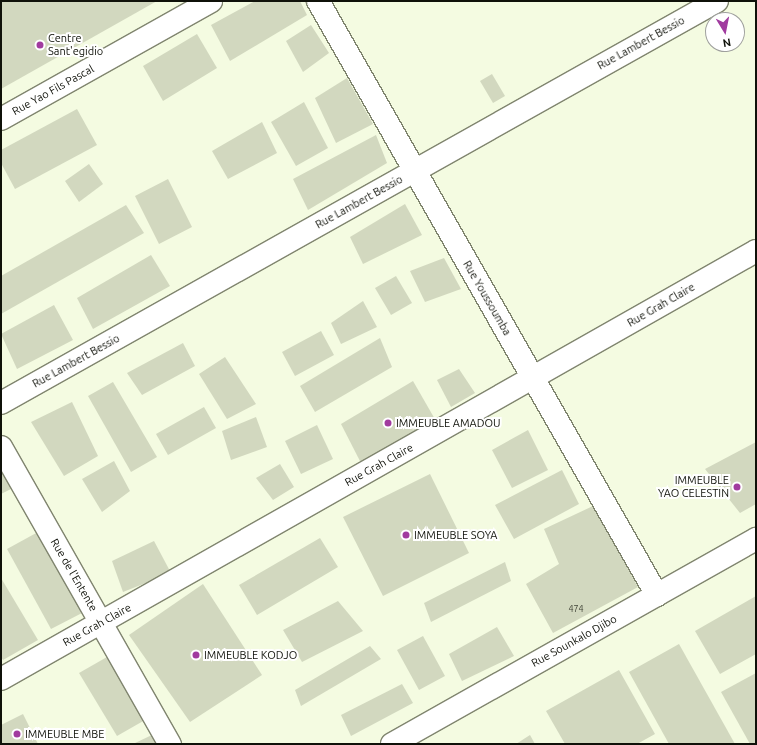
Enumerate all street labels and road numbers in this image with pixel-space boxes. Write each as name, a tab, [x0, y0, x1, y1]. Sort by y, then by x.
street label: Rue Lambert Bessio	[595, 14, 687, 72]
street label: Rue Yao Fils Pascal	[10, 62, 96, 118]
street label: Rue Lambert Bessio	[313, 173, 405, 231]
street label: Rue Youssoumba	[460, 258, 514, 338]
street label: Rue Grah Claire	[625, 280, 697, 330]
street label: Rue Lambert Bessio	[30, 332, 122, 390]
street label: Rue Grah Claire	[343, 441, 415, 489]
street label: Rue de l'Entente	[48, 536, 100, 614]
street label: Rue Grah Claire	[61, 601, 133, 649]
street label: Rue Sounkalo Djibo	[529, 612, 619, 670]

